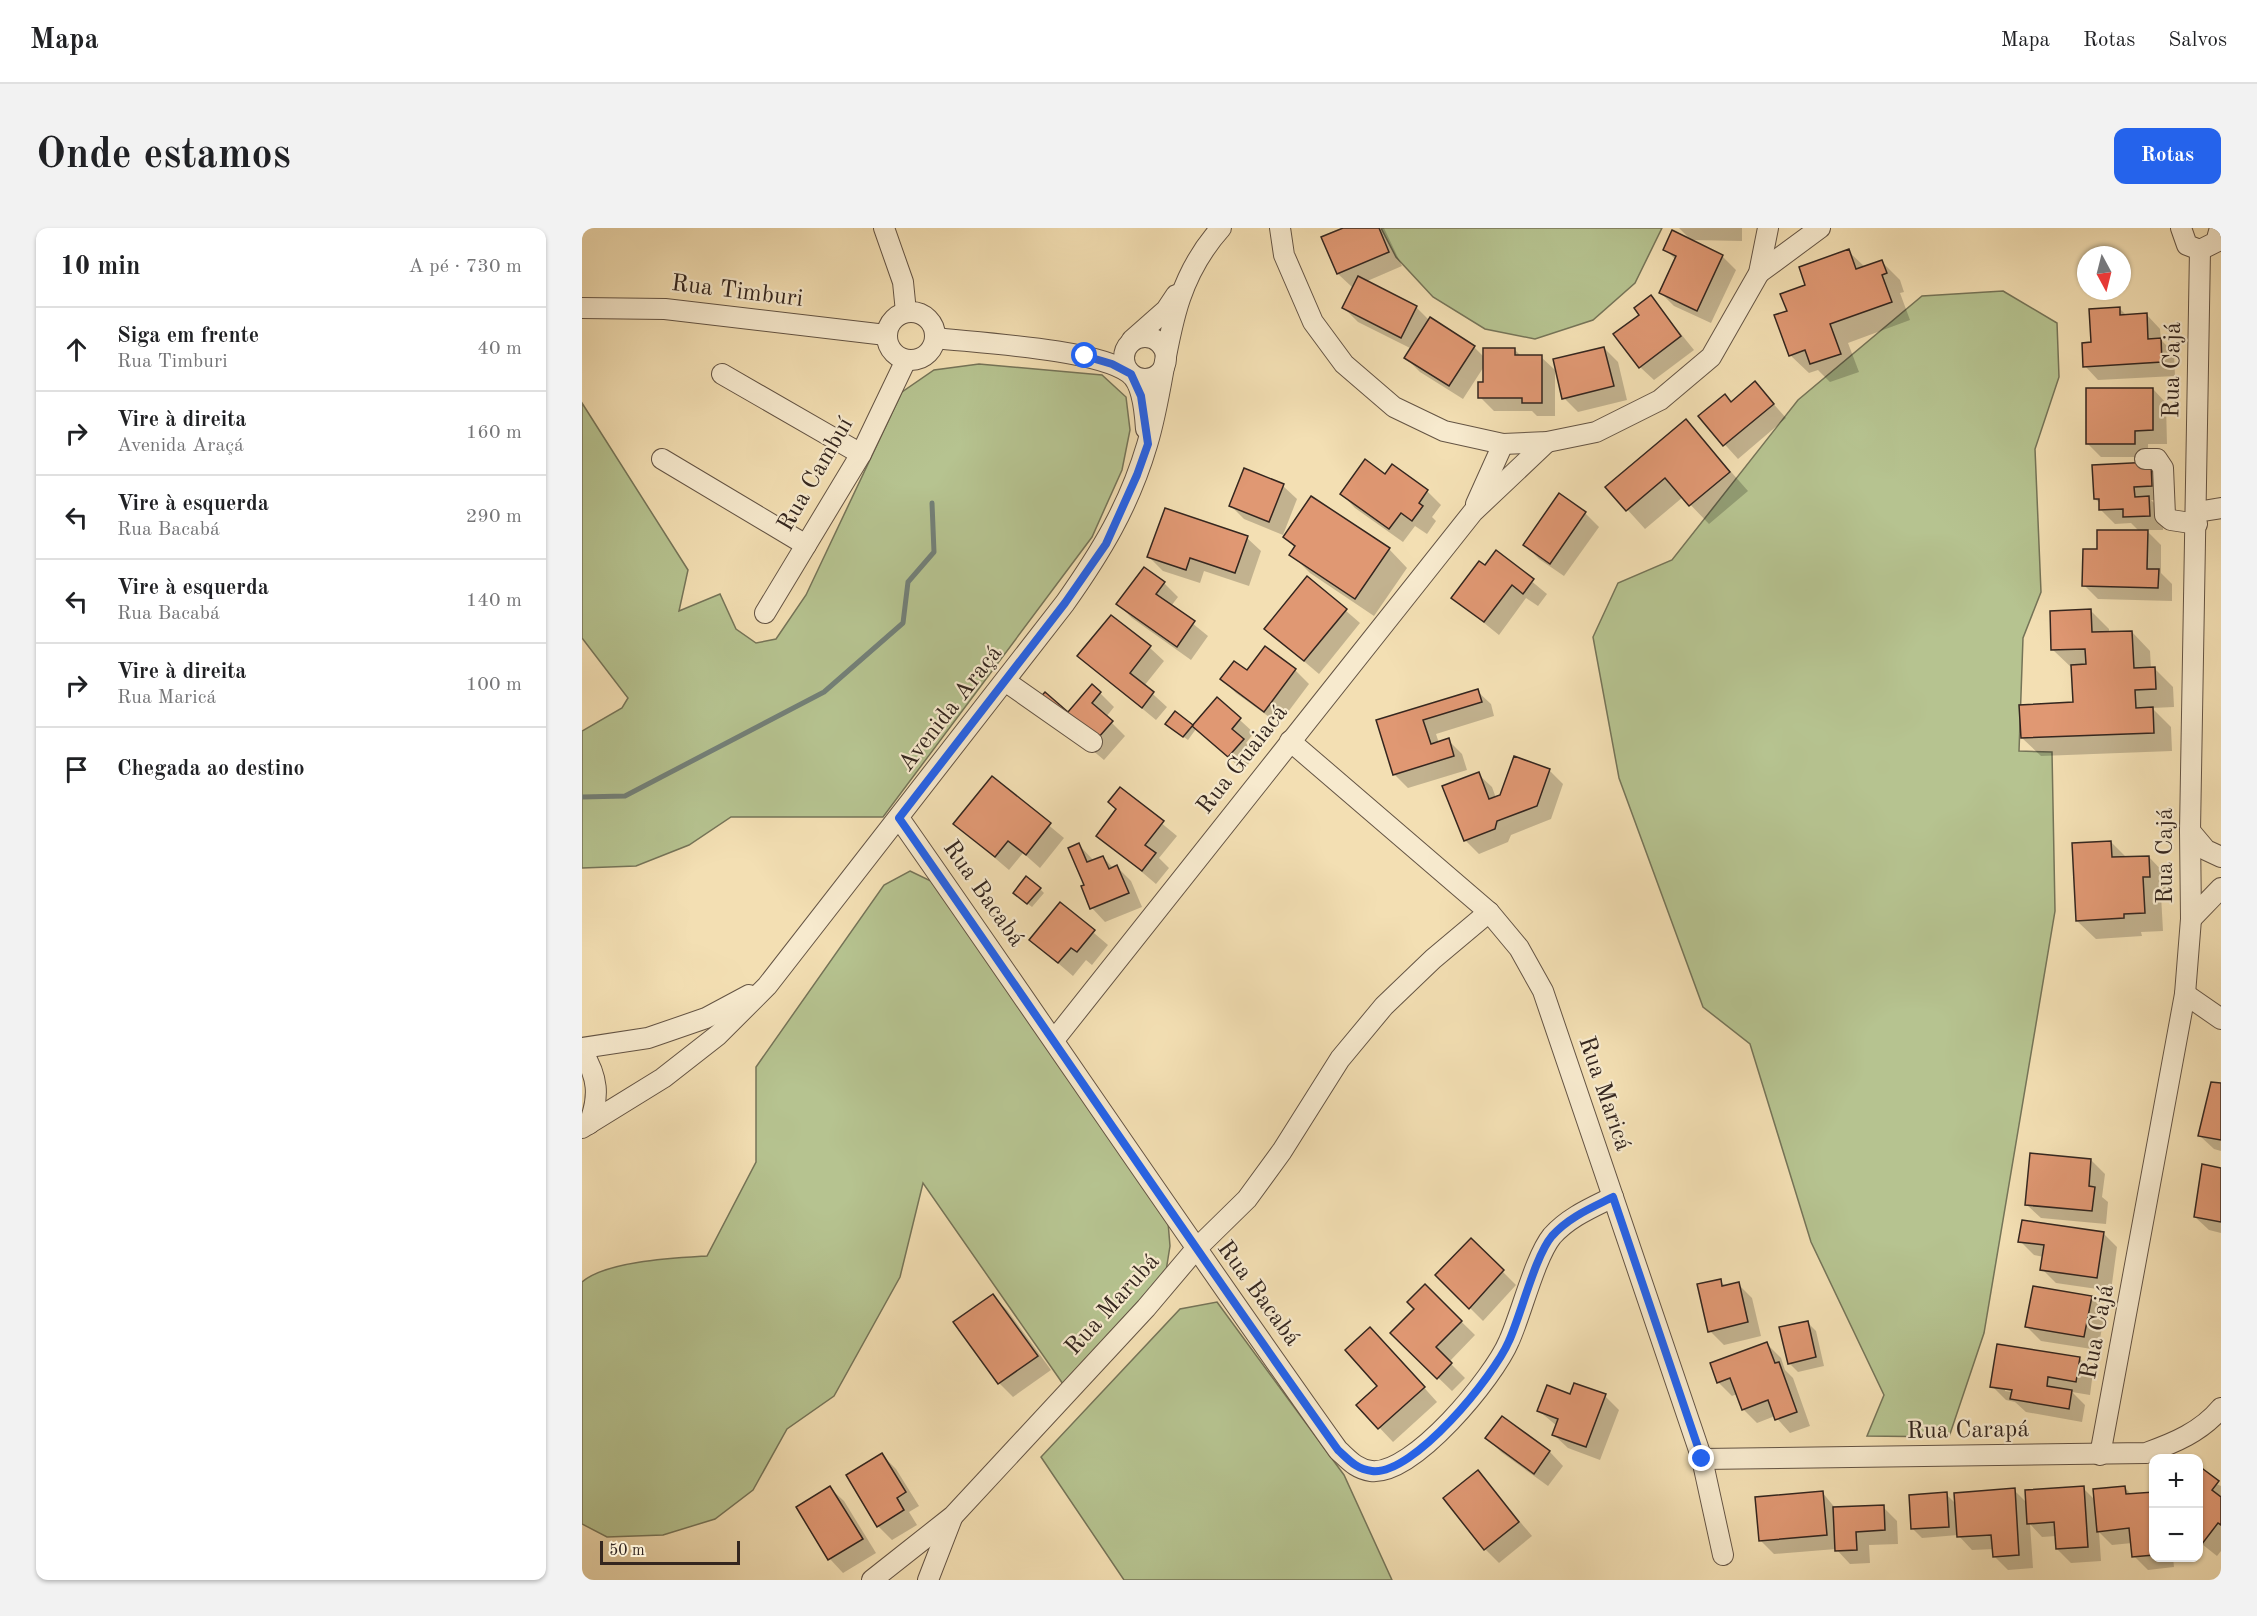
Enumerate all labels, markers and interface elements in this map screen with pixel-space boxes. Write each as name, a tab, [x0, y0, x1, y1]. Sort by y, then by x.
text: Mapa	[30, 27, 99, 55]
text: Mapa	[2001, 30, 2050, 51]
text: Rotas	[2083, 30, 2135, 51]
text: Salvos	[2168, 30, 2227, 51]
button: Rotas	[2114, 128, 2221, 184]
text: Onde estamos	[36, 135, 291, 177]
north arrow	[2077, 246, 2131, 300]
text: 10 min	[60, 254, 140, 280]
text: A pé · 730 m	[408, 257, 522, 277]
street label: Rua Timburi	[670, 272, 804, 312]
street label: Rua Cajá	[2160, 322, 2186, 418]
text: Siga em frente	[117, 325, 259, 347]
icon: ahead	[60, 333, 93, 366]
text: 40 m	[477, 339, 522, 359]
route start	[1071, 342, 1097, 368]
text: Rua Timburi	[117, 352, 228, 372]
text: Vire à direita	[117, 409, 247, 431]
street label: Rua Cambuí	[774, 413, 858, 536]
icon: right	[60, 417, 93, 450]
text: 160 m	[466, 423, 522, 443]
text: Avenida Araçá	[117, 436, 244, 456]
text: Vire à esquerda	[117, 493, 269, 515]
icon: left	[60, 501, 93, 534]
text: 290 m	[466, 507, 522, 527]
text: Rua Bacabá	[117, 520, 220, 540]
text: Vire à esquerda	[117, 577, 269, 599]
icon: left	[60, 585, 93, 618]
text: 140 m	[466, 591, 522, 611]
text: Rua Bacabá	[117, 604, 220, 624]
street label: Avenida Araçá	[895, 641, 1007, 776]
text: Vire à direita	[117, 661, 247, 683]
icon: right	[60, 669, 93, 702]
text: 100 m	[466, 675, 522, 695]
text: Rua Maricá	[117, 688, 216, 708]
street label: Rua Guaiacá	[1193, 701, 1293, 819]
icon: arrive	[60, 753, 93, 786]
text: Chegada ao destino	[117, 758, 305, 780]
street label: Rua Cajá	[2154, 808, 2178, 904]
street label: Rua Bacabá	[938, 837, 1028, 952]
street label: Rua Maricá	[1573, 1034, 1635, 1154]
street label: Rua Bacabá	[1212, 1237, 1304, 1351]
street label: Rua Marubá	[1061, 1250, 1165, 1360]
street label: Rua Cajá	[2077, 1282, 2119, 1381]
street label: Rua Carapá	[1907, 1418, 2030, 1444]
route end	[1688, 1445, 1714, 1471]
map controls	[2149, 1454, 2203, 1562]
button: +	[2149, 1454, 2203, 1508]
button: −	[2149, 1508, 2203, 1562]
scale bar	[600, 1538, 740, 1566]
text: 50 m	[609, 1543, 645, 1559]

